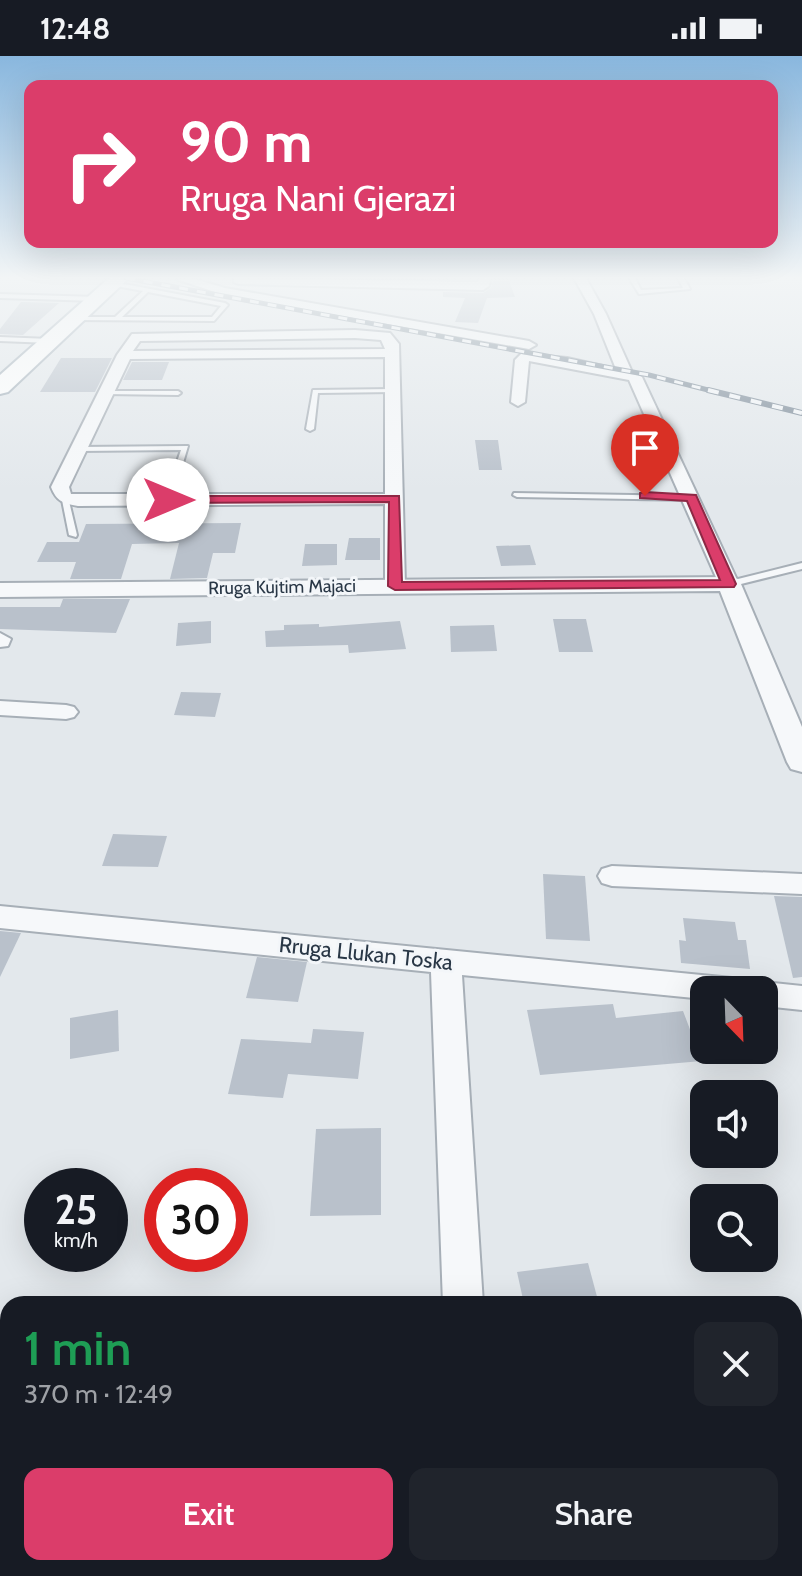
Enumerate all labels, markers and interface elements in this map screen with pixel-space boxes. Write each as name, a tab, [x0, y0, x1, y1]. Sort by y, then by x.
text: 12:48	[40, 10, 110, 47]
text: 90 m	[180, 108, 312, 176]
icon: right	[48, 112, 152, 216]
text: Rruga Nani Gjerazi	[180, 176, 456, 220]
pin	[611, 414, 679, 496]
icon: arrive	[623, 426, 667, 470]
position arrow	[126, 458, 210, 542]
street label: Rruga Kujtim Majaci	[208, 575, 356, 599]
street label: Rruga Llukan Toska	[278, 931, 455, 976]
north arrow	[690, 976, 778, 1064]
map controls	[690, 976, 778, 1272]
button: sound	[690, 1080, 778, 1168]
speed limit sign: 30	[144, 1168, 248, 1272]
button: search	[690, 1184, 778, 1272]
text: 25	[55, 1185, 97, 1234]
text: km/h	[54, 1228, 98, 1252]
text: 1 min	[24, 1319, 131, 1377]
button: close	[694, 1322, 778, 1406]
text: 370 m · 12:49	[24, 1378, 173, 1410]
button: Exit	[24, 1468, 393, 1560]
button: Share	[409, 1468, 778, 1560]

